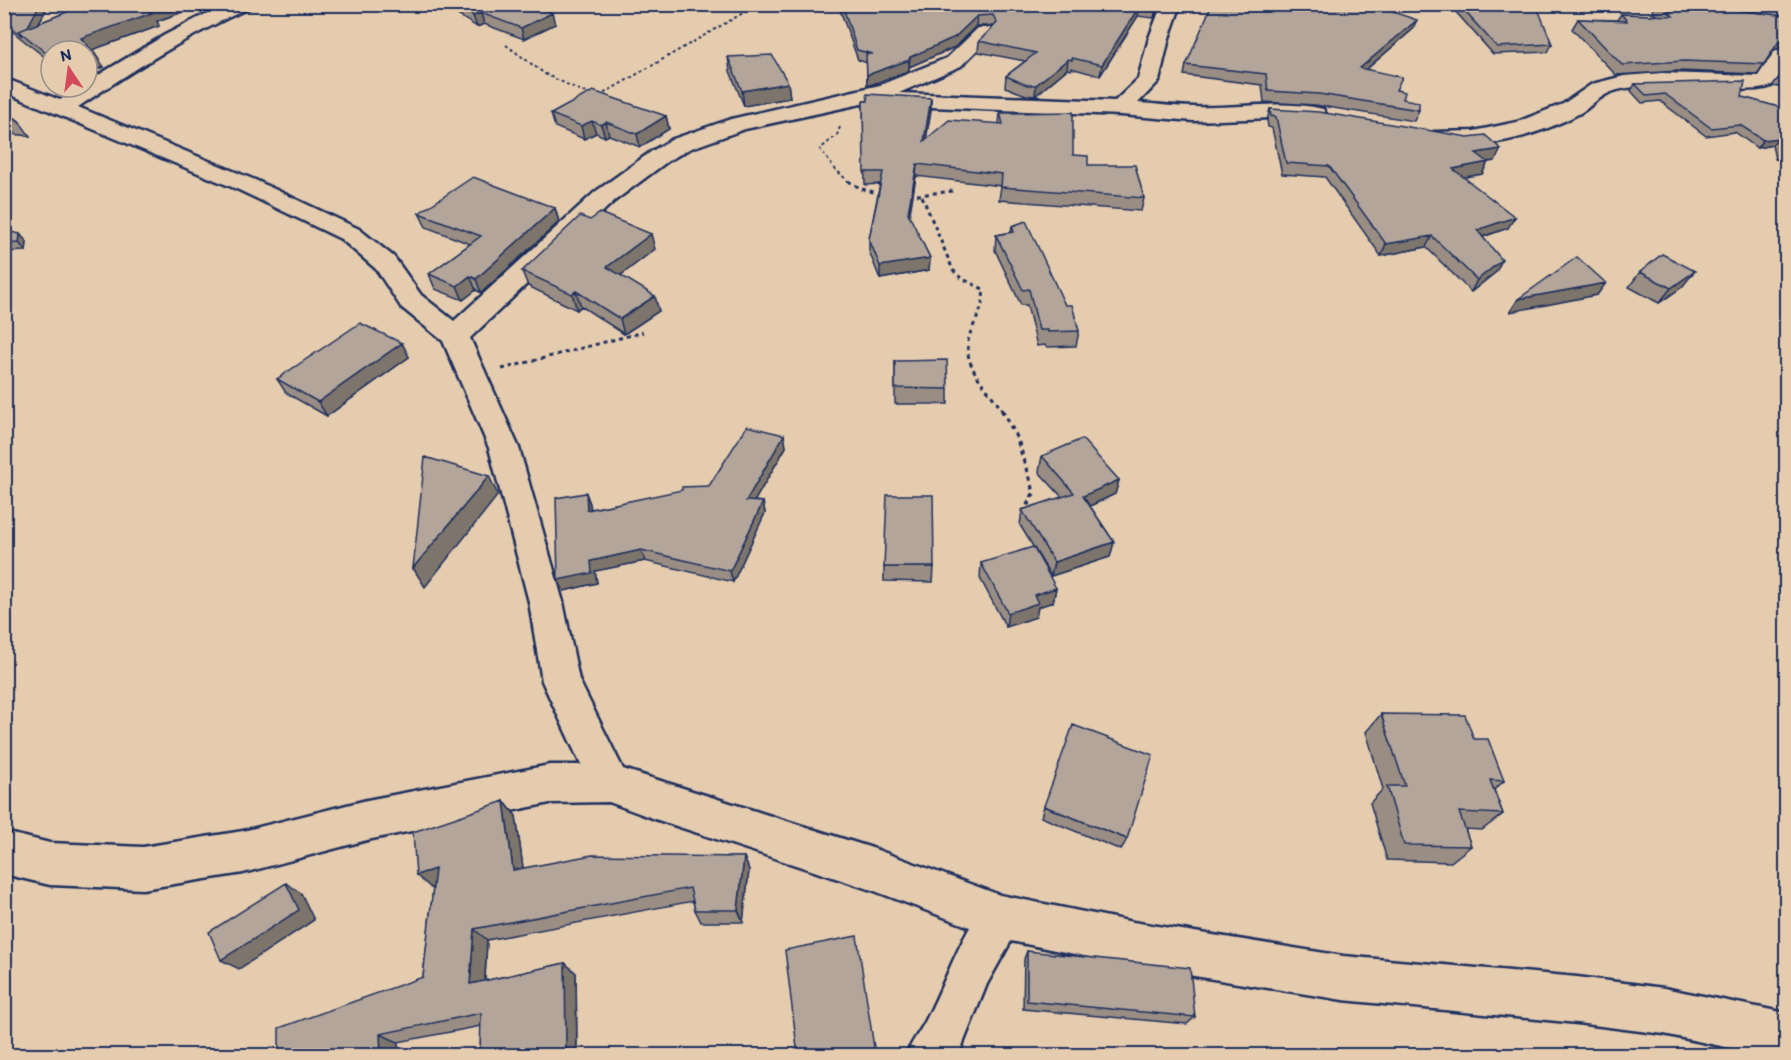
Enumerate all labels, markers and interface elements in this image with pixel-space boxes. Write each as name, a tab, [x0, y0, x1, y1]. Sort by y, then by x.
north arrow	[39, 39, 99, 99]
text: N	[58, 44, 73, 65]

